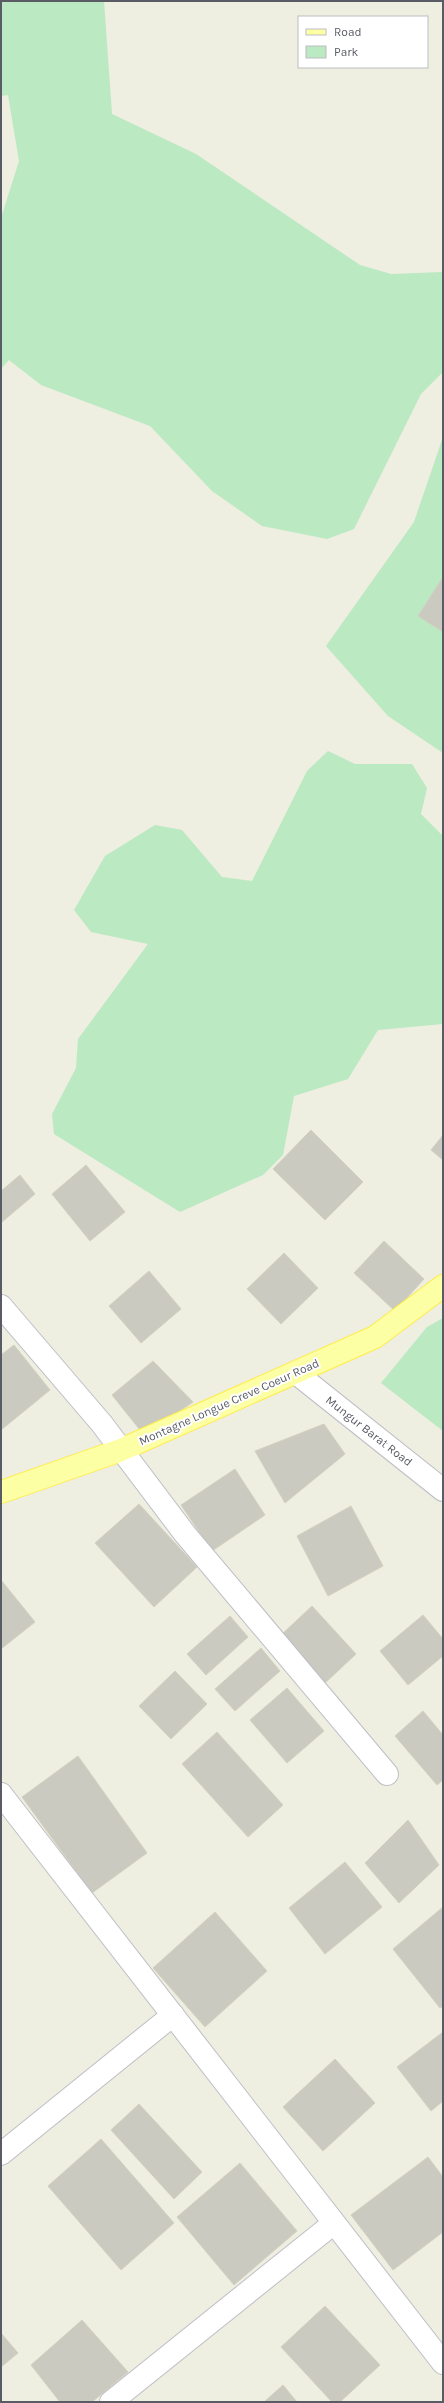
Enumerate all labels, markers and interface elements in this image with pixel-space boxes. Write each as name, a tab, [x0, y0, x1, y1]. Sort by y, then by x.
legend	[298, 16, 428, 68]
text: Road	[334, 25, 362, 39]
text: Park	[334, 45, 359, 59]
street label: Montagne Longue Creve Coeur Road	[137, 1356, 321, 1448]
street label: Mungur Barat Road	[323, 1393, 415, 1469]

